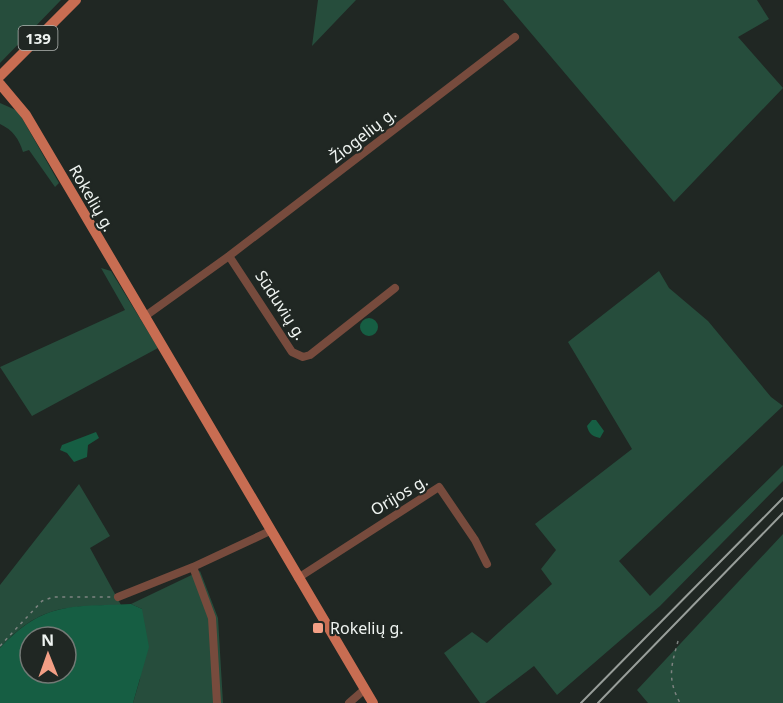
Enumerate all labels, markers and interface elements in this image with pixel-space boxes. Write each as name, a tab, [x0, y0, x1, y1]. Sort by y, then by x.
road number: 139	[18, 26, 57, 50]
street label: Žiogelių g.	[325, 102, 401, 168]
street label: Rokelių g.	[64, 161, 120, 235]
street label: Sūduvių g.	[250, 266, 312, 344]
street label: Orijos g.	[366, 469, 432, 521]
place label: Rokelių g.	[330, 617, 404, 639]
marker: Rokelių g.	[311, 621, 325, 635]
north arrow	[18, 625, 78, 685]
text: N	[41, 629, 54, 651]

